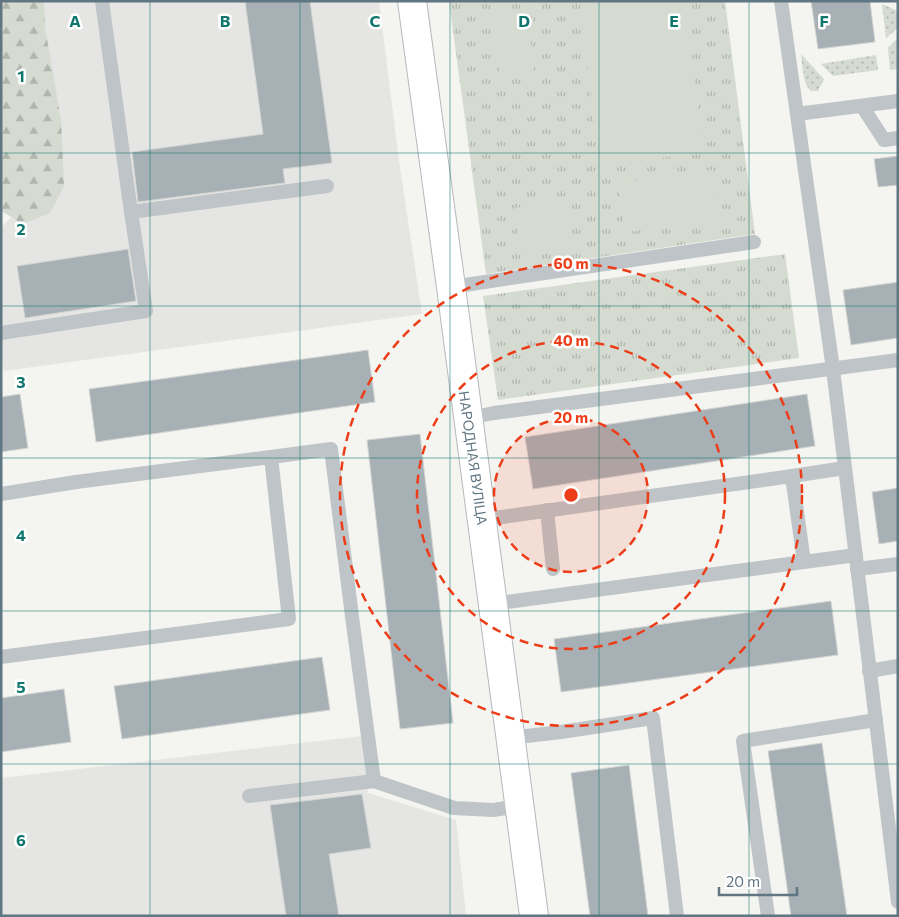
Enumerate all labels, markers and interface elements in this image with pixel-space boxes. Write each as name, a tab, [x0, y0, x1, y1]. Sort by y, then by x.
text: A	[69, 11, 81, 30]
text: B	[220, 11, 231, 30]
text: C	[370, 11, 381, 30]
text: D	[518, 11, 530, 30]
text: E	[669, 11, 679, 30]
text: F	[819, 11, 829, 30]
text: 1	[17, 66, 25, 85]
text: 2	[16, 219, 26, 238]
text: 60 m	[553, 254, 589, 272]
text: 40 m	[553, 331, 589, 349]
text: 3	[16, 372, 26, 391]
street label: НАРОДНАЯ ВУЛІЦА	[456, 390, 491, 526]
text: 20 m	[554, 408, 588, 426]
centre of rings	[562, 486, 580, 504]
text: 4	[16, 525, 26, 544]
text: 5	[16, 677, 26, 696]
text: 6	[16, 830, 26, 849]
scale bar	[719, 864, 796, 896]
text: 20 m	[726, 872, 760, 890]

